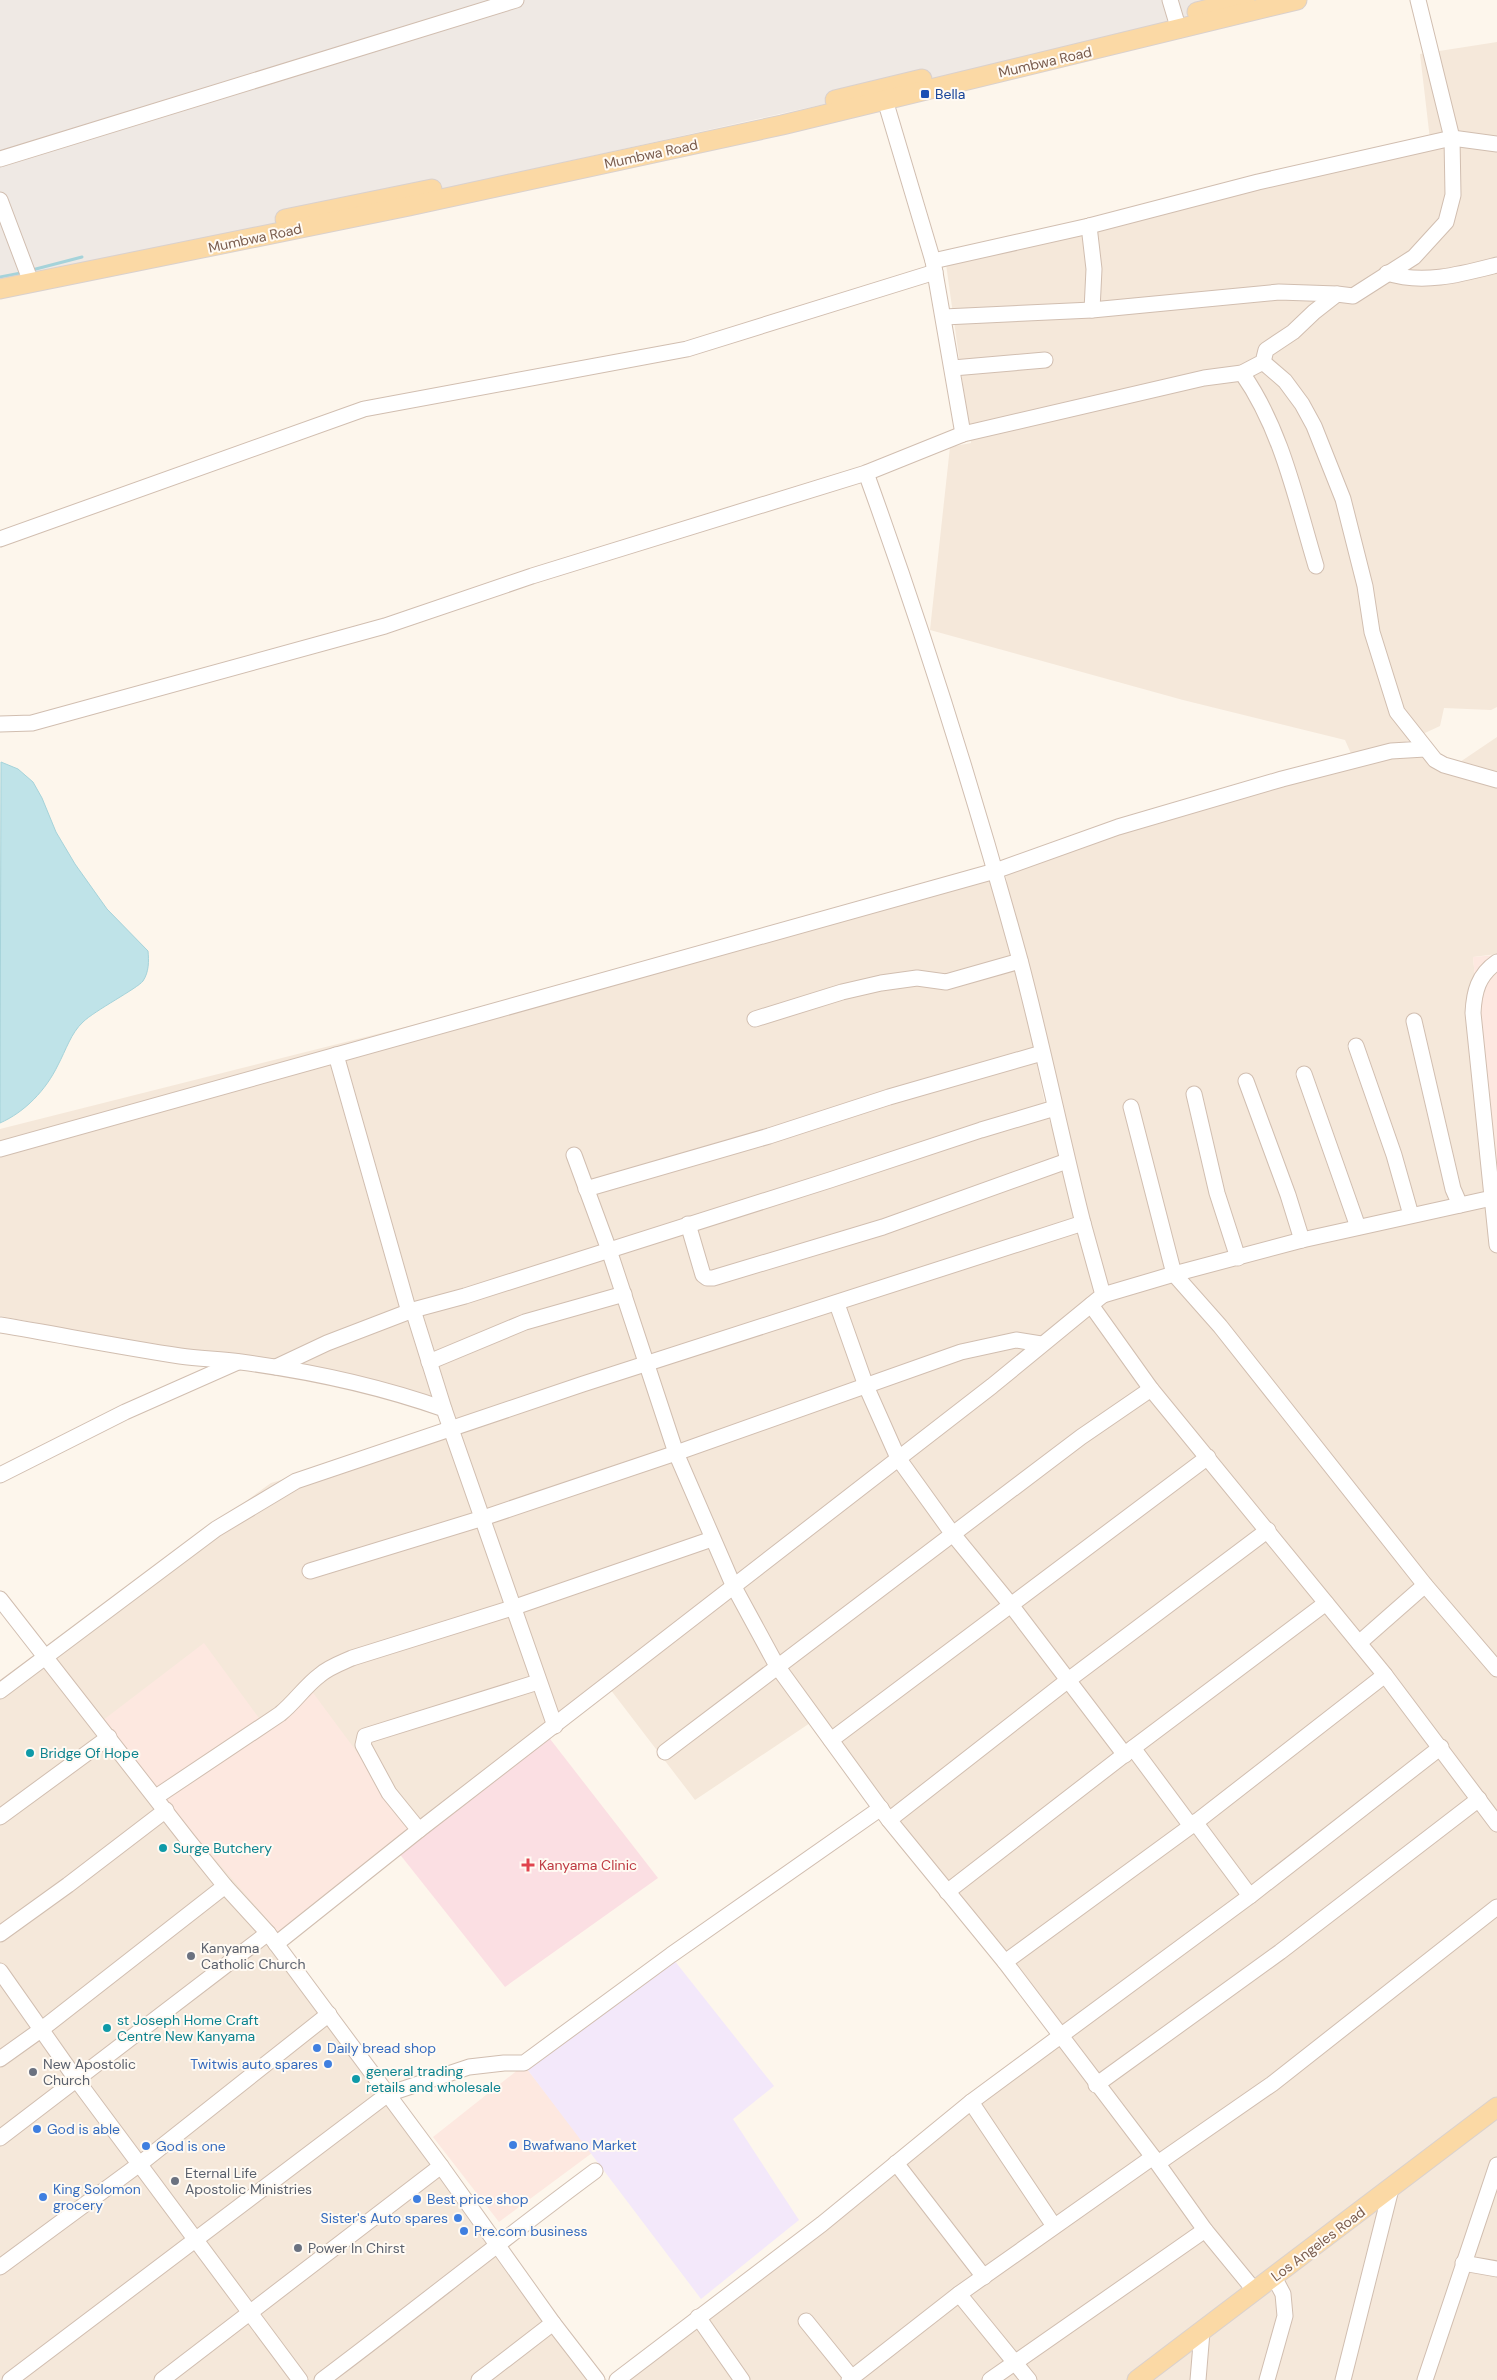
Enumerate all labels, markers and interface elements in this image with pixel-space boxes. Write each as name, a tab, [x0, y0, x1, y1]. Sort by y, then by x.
street label: Mumbwa Road	[997, 43, 1093, 81]
place label: Bella	[935, 85, 965, 103]
marker: Bella	[919, 88, 931, 100]
street label: Mumbwa Road	[603, 135, 699, 173]
street label: Mumbwa Road	[207, 219, 303, 257]
place label: Bridge Of Hope	[40, 1744, 139, 1762]
marker: Bridge Of Hope	[24, 1747, 36, 1759]
place label: Surge Butchery	[173, 1839, 272, 1857]
marker: Surge Butchery	[157, 1842, 169, 1854]
place label: Kanyama Clinic	[539, 1856, 637, 1874]
marker: Kanyama Clinic	[521, 1858, 535, 1872]
place label: Kanyama Catholic Church	[201, 1939, 306, 1973]
marker: Kanyama Catholic Church	[185, 1950, 197, 1962]
place label: st Joseph Home Craft Centre New Kanyama	[117, 2011, 259, 2045]
marker: st Joseph Home Craft Centre New Kanyama	[101, 2022, 113, 2034]
place label: Daily bread shop	[327, 2039, 436, 2057]
marker: Daily bread shop	[311, 2042, 323, 2054]
place label: New Apostolic Church	[43, 2055, 136, 2089]
place label: Twitwis auto spares	[190, 2055, 318, 2073]
marker: Twitwis auto spares	[322, 2058, 334, 2070]
place label: general trading retails and wholesale	[366, 2062, 501, 2096]
marker: New Apostolic Church	[27, 2066, 39, 2078]
marker: general trading retails and wholesale	[350, 2073, 362, 2085]
place label: God is able	[47, 2120, 120, 2138]
marker: God is able	[31, 2123, 43, 2135]
place label: Bwafwano Market	[523, 2136, 637, 2154]
place label: God is one	[156, 2137, 226, 2155]
marker: Bwafwano Market	[507, 2139, 519, 2151]
marker: God is one	[140, 2140, 152, 2152]
place label: Eternal Life Apostolic Ministries	[185, 2164, 312, 2198]
marker: Eternal Life Apostolic Ministries	[169, 2175, 181, 2187]
place label: King Solomon grocery	[53, 2180, 141, 2214]
place label: Best price shop	[427, 2190, 529, 2208]
marker: King Solomon grocery	[37, 2191, 49, 2203]
marker: Best price shop	[411, 2193, 423, 2205]
street label: Los Angeles Road	[1267, 2203, 1369, 2285]
place label: Sister's Auto spares	[321, 2209, 448, 2227]
marker: Sister's Auto spares	[452, 2212, 464, 2224]
place label: Pre.com business	[474, 2222, 587, 2240]
marker: Pre.com business	[458, 2225, 470, 2237]
place label: Power In Chirst	[308, 2239, 405, 2257]
marker: Power In Chirst	[292, 2242, 304, 2254]

